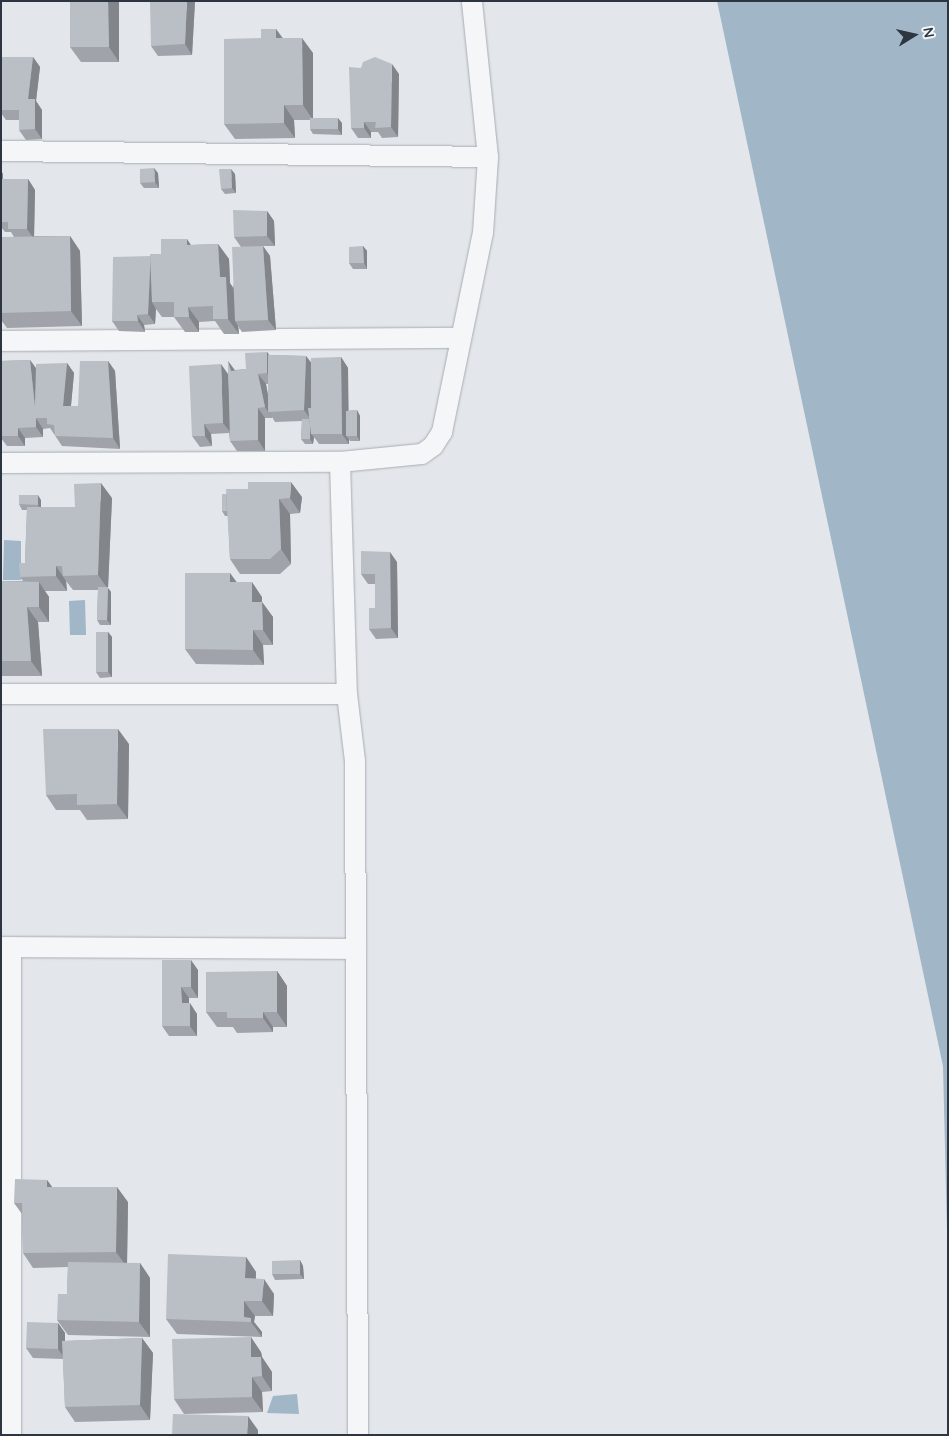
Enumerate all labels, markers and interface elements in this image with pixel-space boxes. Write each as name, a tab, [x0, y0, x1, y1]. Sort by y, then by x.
north arrow	[889, 10, 939, 60]
text: N	[919, 26, 939, 39]

